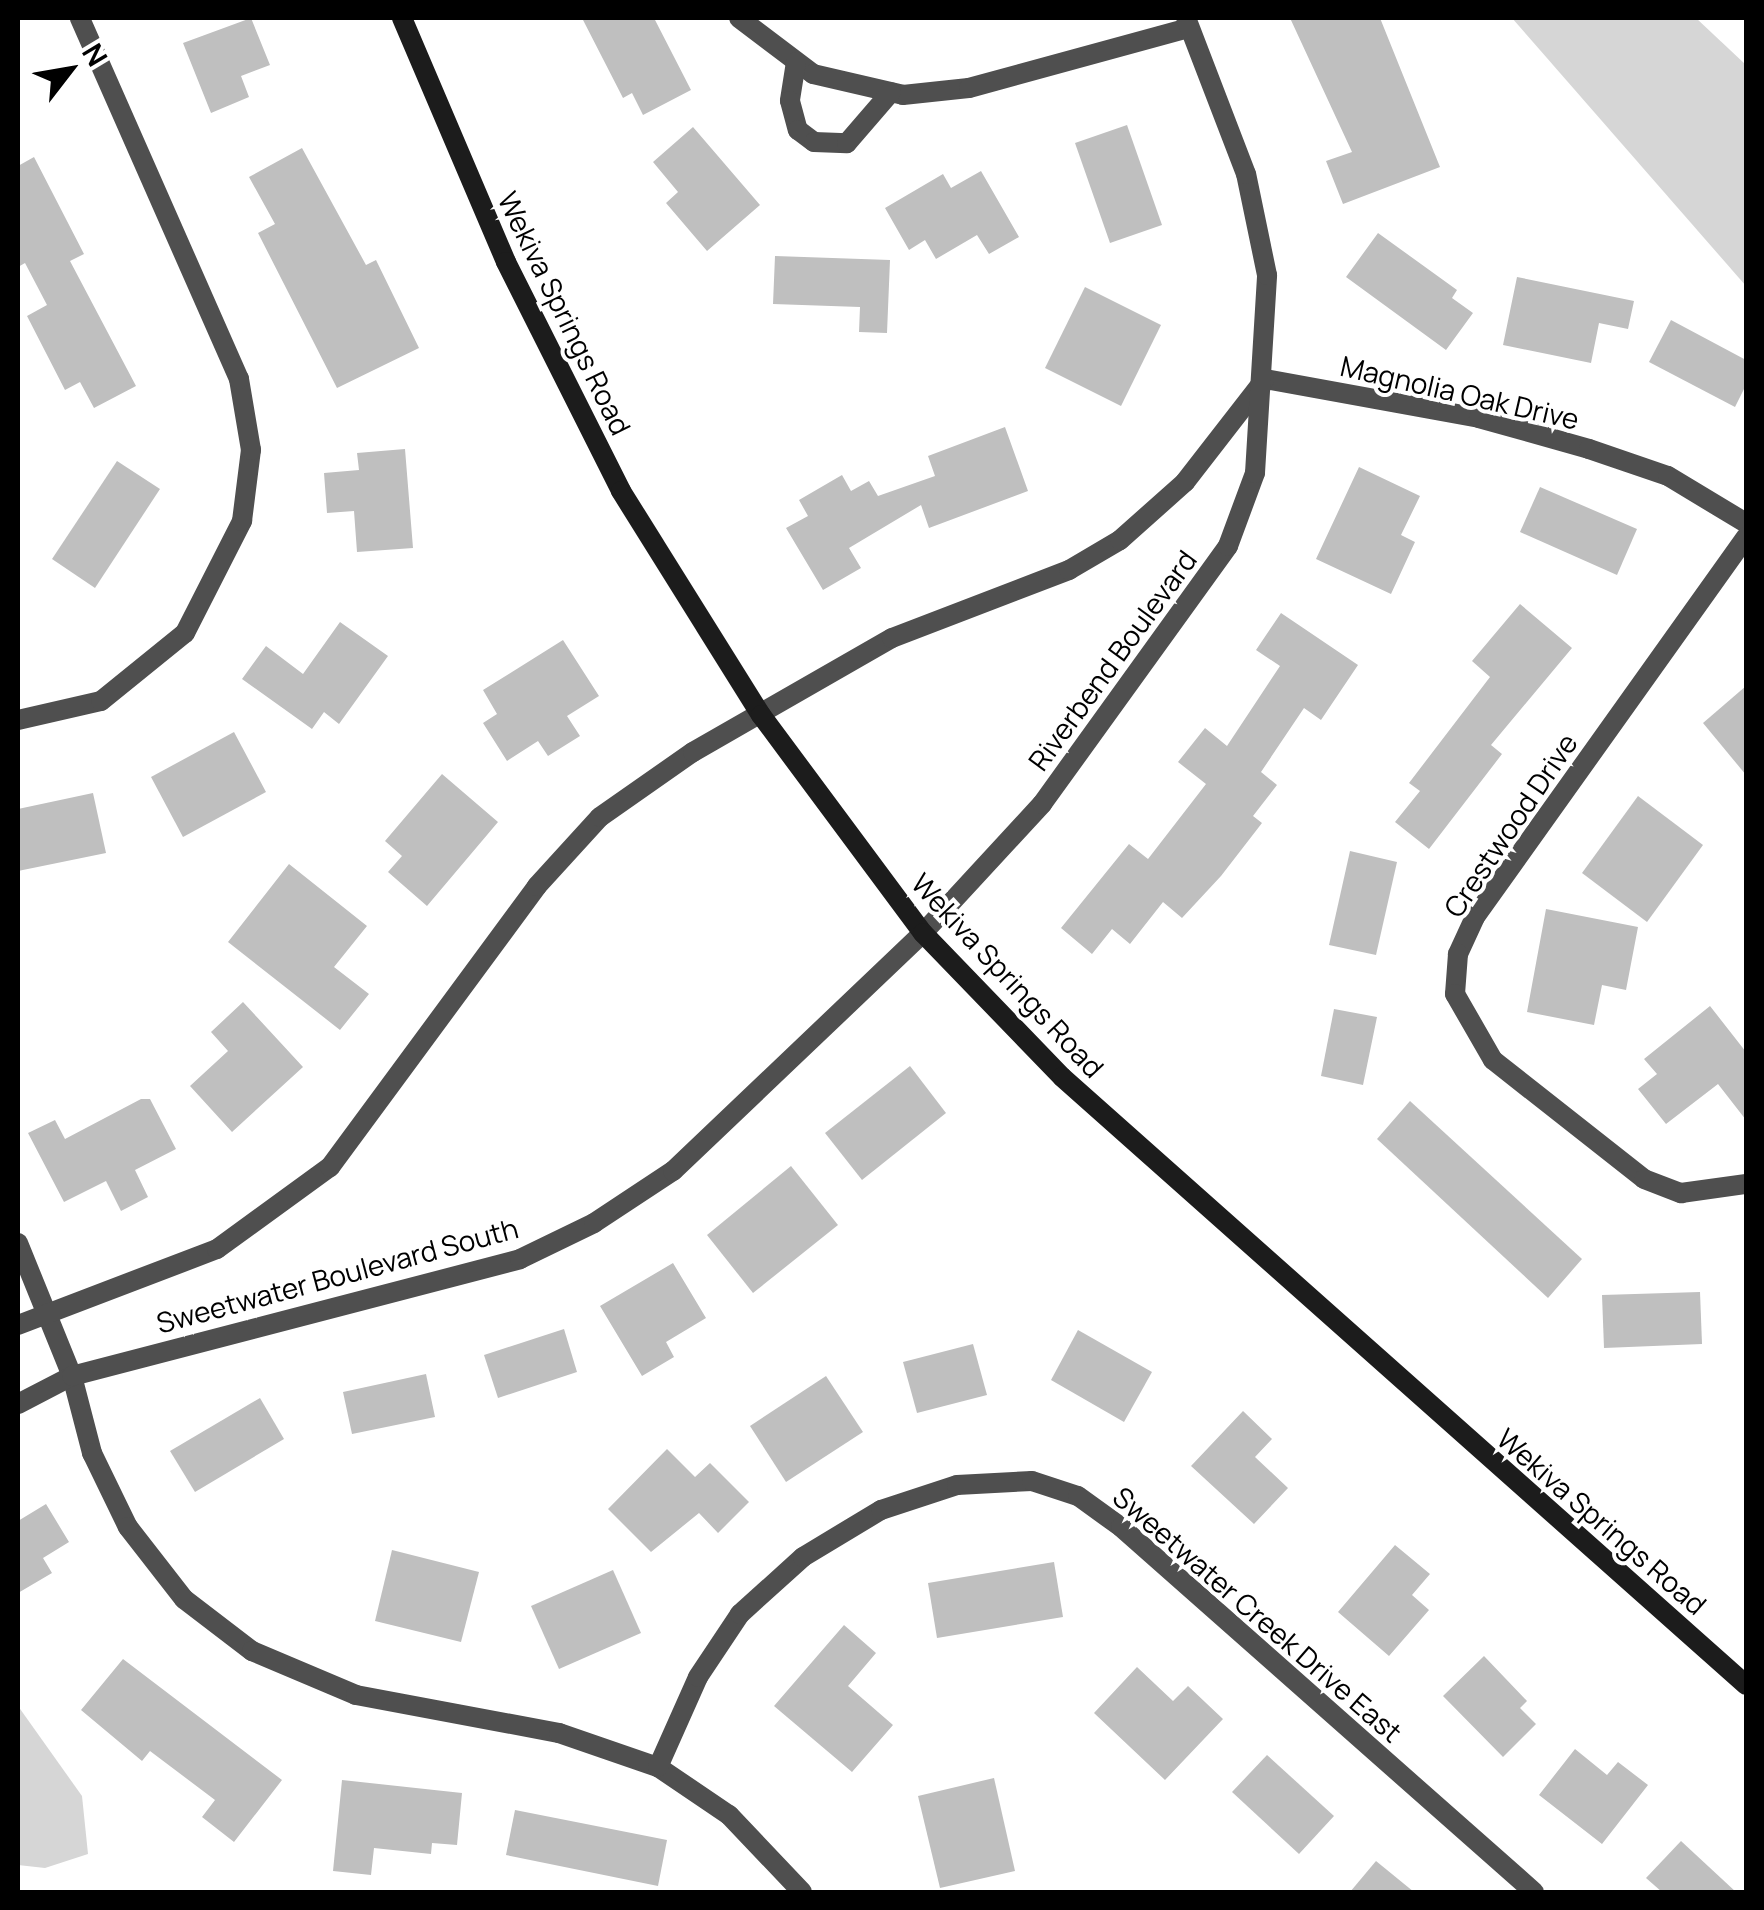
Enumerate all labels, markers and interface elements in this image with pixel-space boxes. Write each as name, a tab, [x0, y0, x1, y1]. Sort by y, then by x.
north arrow	[20, 20, 120, 120]
text: N	[74, 36, 117, 73]
street label: Wekiva Springs Road	[492, 186, 638, 440]
street label: Magnolia Oak Drive	[1337, 348, 1583, 436]
street label: Riverbend Boulevard	[1021, 543, 1203, 777]
street label: Crestwood Drive	[1436, 727, 1584, 923]
street label: Wekiva Springs Road	[905, 866, 1111, 1084]
street label: Sweetwater Boulevard South	[153, 1211, 521, 1339]
street label: Wekiva Springs Road	[1491, 1421, 1713, 1621]
street label: Sweetwater Creek Drive East	[1107, 1479, 1409, 1749]

